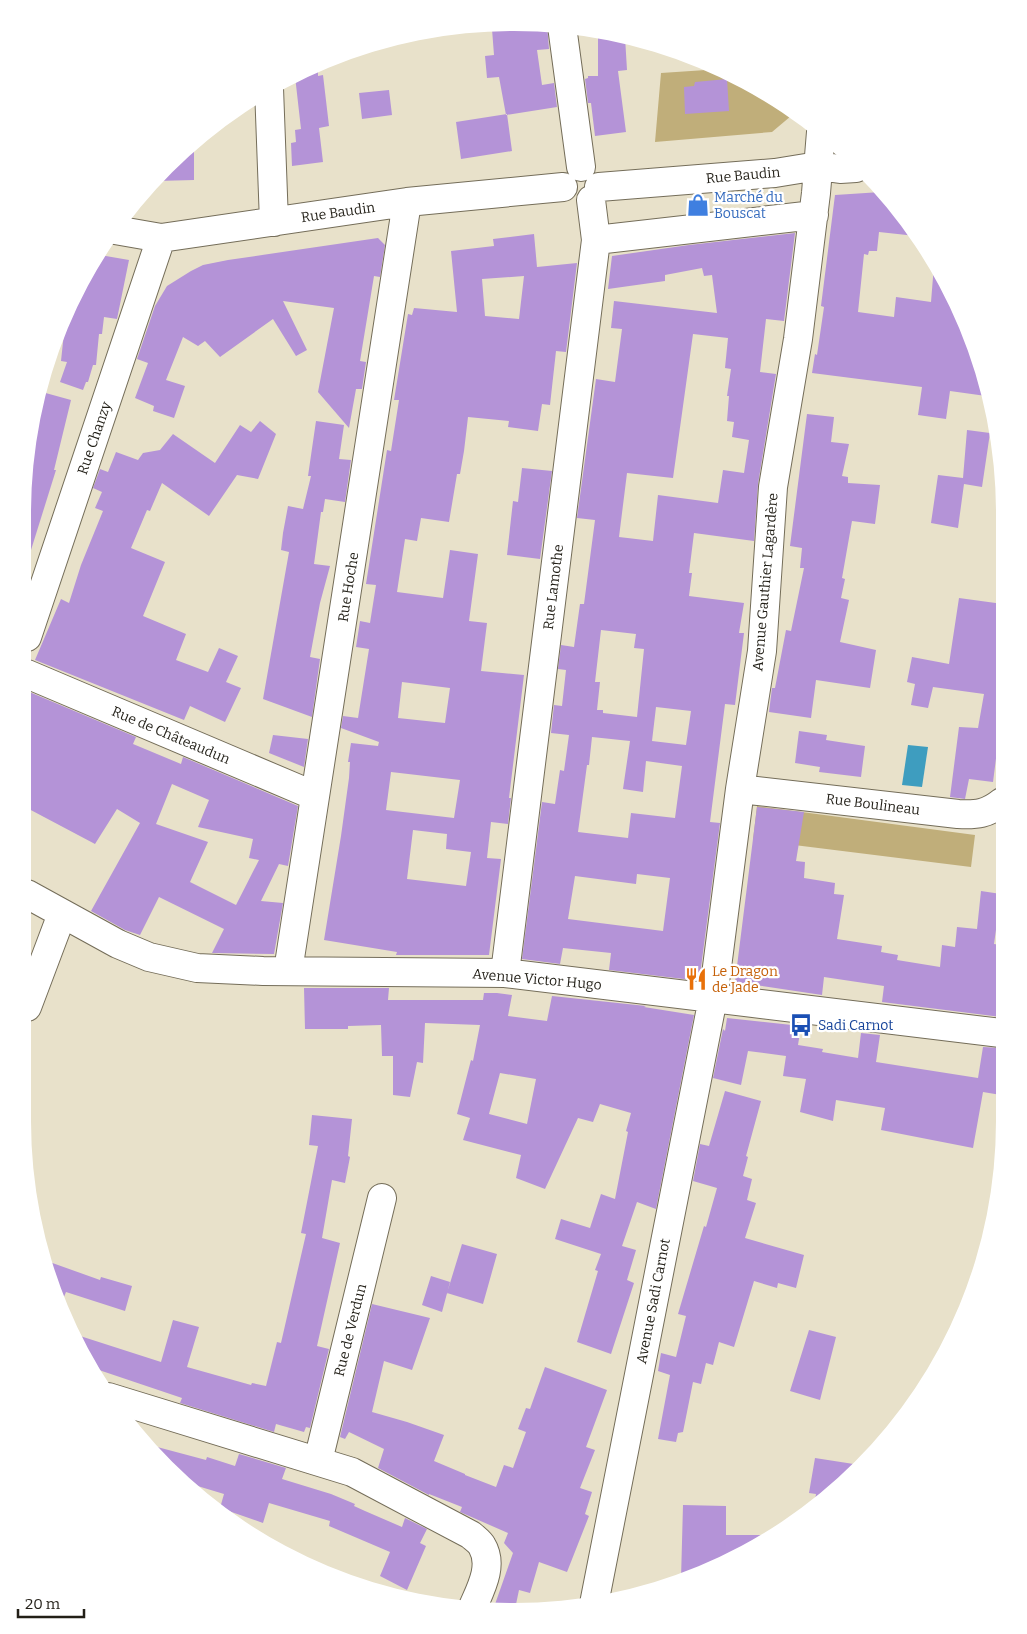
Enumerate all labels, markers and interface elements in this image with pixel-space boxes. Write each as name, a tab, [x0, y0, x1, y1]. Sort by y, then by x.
street label: Rue Baudin	[705, 164, 781, 187]
place label: Marché du Bouscat	[714, 189, 783, 222]
shop icon: Marché du Bouscat	[685, 192, 711, 218]
street label: Rue Baudin	[300, 199, 376, 226]
street label: Rue Chanzy	[74, 399, 115, 477]
street label: Avenue Gauthier Lagardère	[749, 492, 782, 672]
street label: Rue Lamothe	[540, 543, 567, 631]
street label: Rue Hoche	[335, 551, 362, 623]
street label: Rue de Châteaudun	[109, 703, 233, 768]
street label: Rue Boulineau	[825, 790, 921, 819]
place label: Le Dragon de Jade	[712, 963, 778, 996]
street label: Avenue Victor Hugo	[472, 965, 602, 994]
restaurant icon: Le Dragon de Jade	[683, 966, 709, 992]
bus stop icon: Sadi Carnot	[788, 1012, 814, 1038]
place label: Sadi Carnot	[818, 1017, 893, 1034]
street label: Avenue Sadi Carnot	[633, 1237, 674, 1365]
street label: Rue de Verdun	[331, 1282, 370, 1378]
scale bar	[18, 1586, 84, 1618]
text: 20 m	[25, 1595, 61, 1613]

